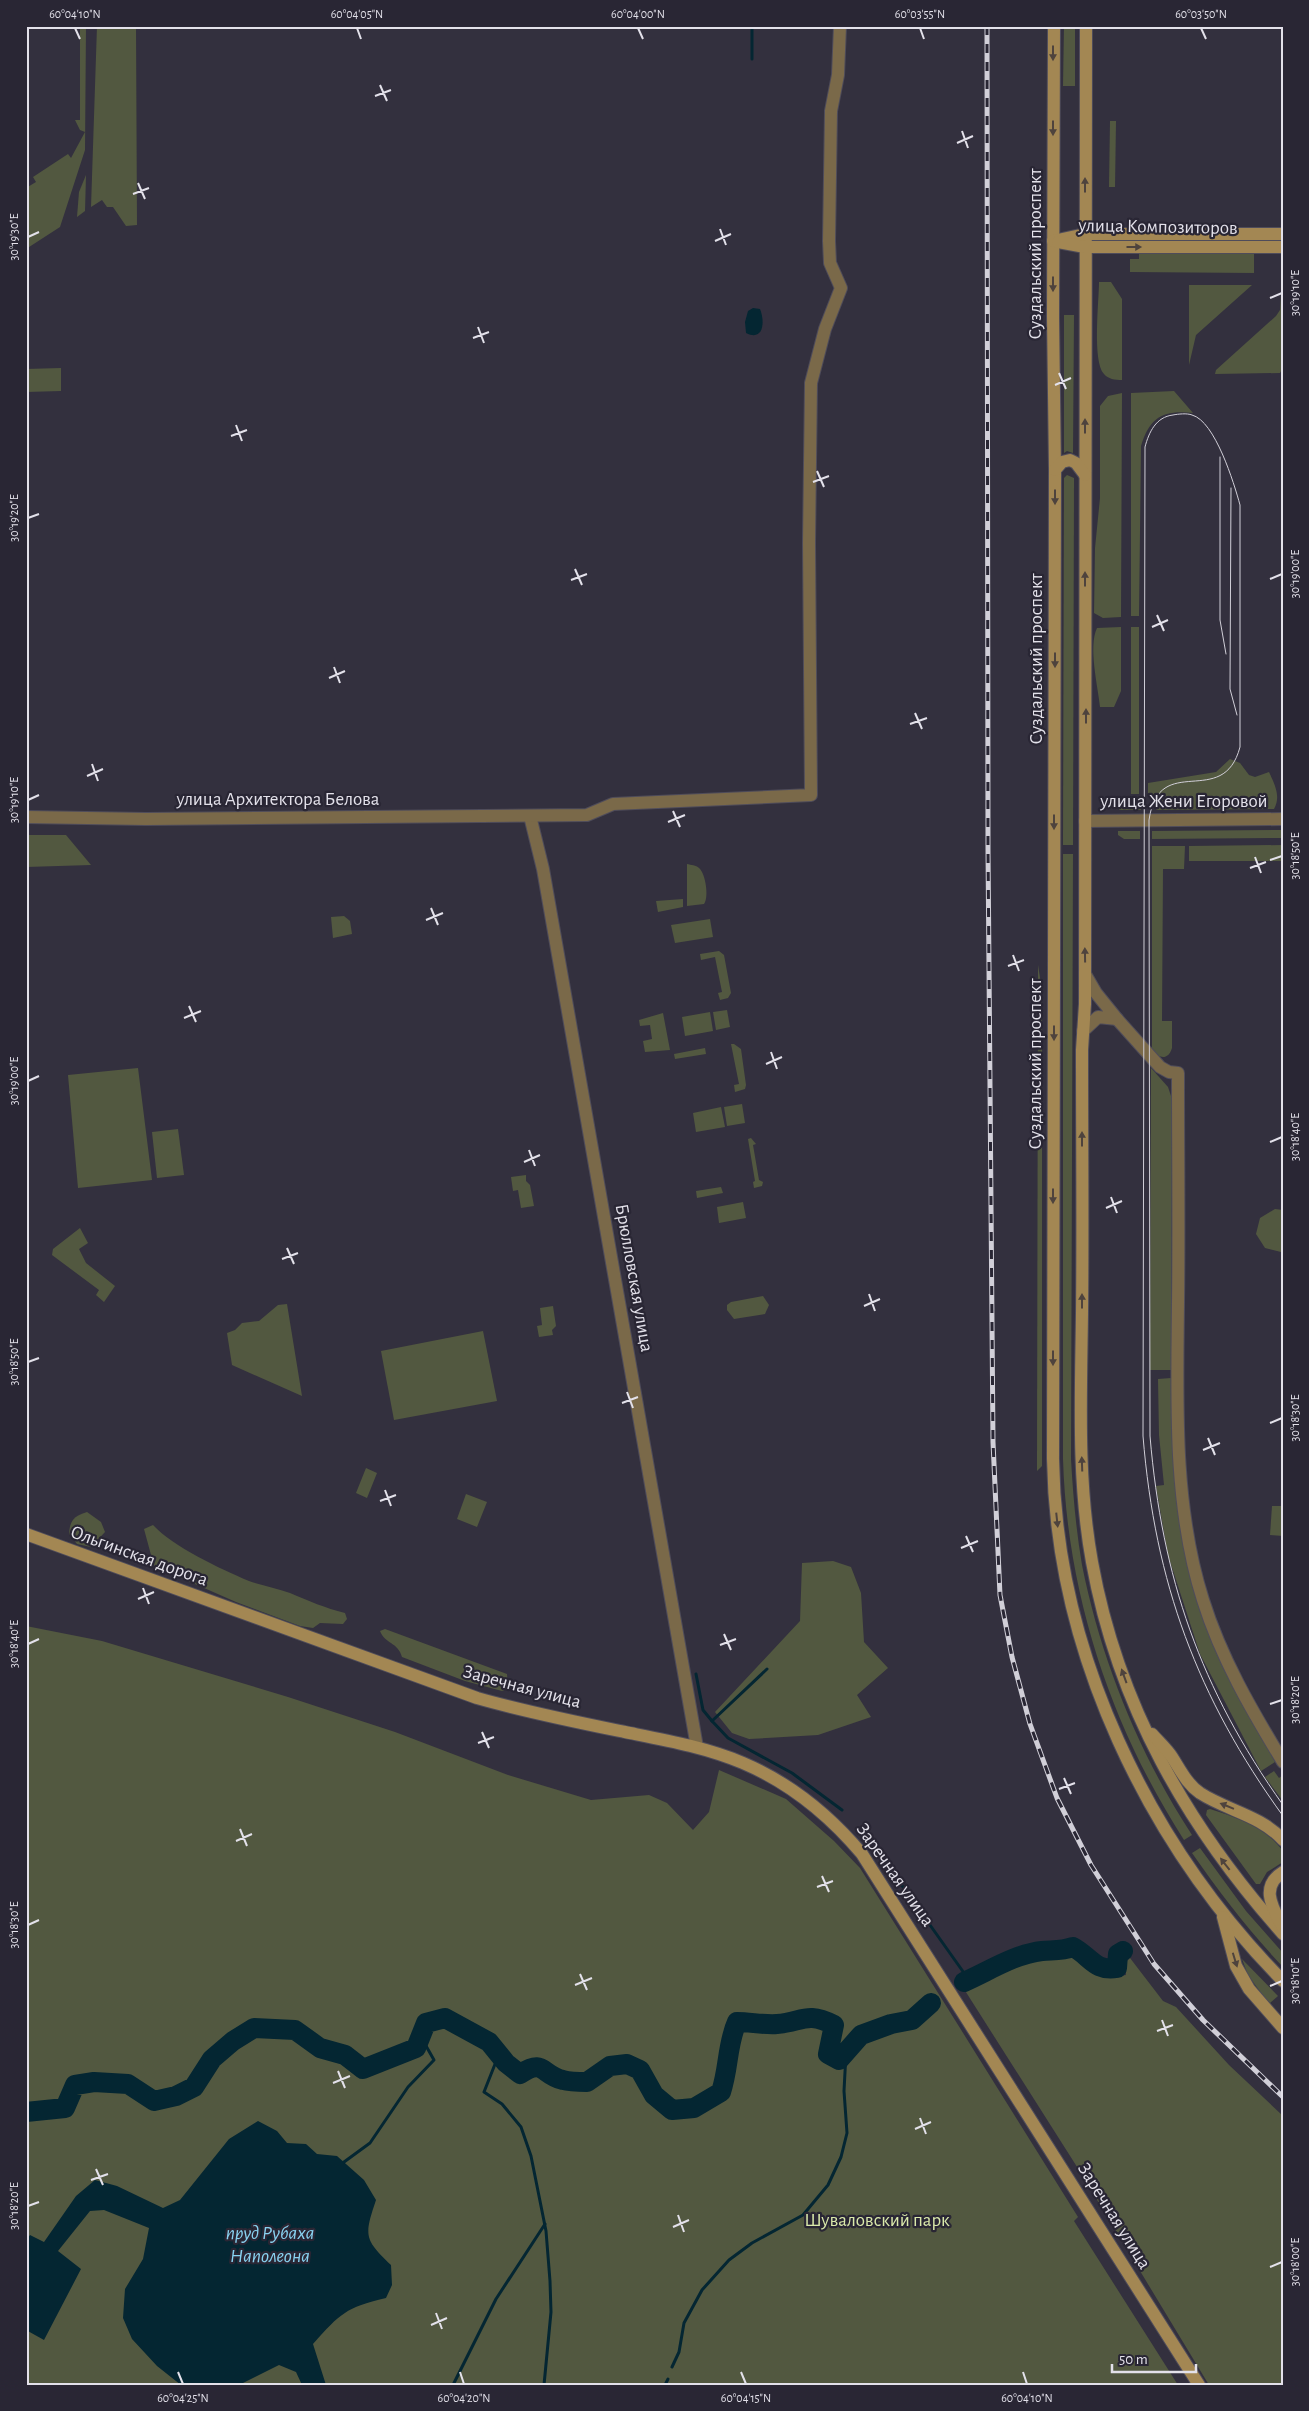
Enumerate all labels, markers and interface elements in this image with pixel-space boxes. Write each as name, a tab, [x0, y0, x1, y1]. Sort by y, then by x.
text: 60°04'10"N	[49, 8, 101, 20]
text: 60°04'05"N	[331, 8, 383, 20]
text: 60°04'00"N	[611, 8, 665, 20]
text: 60°03'55"N	[895, 8, 945, 20]
text: 60°03'50"N	[1175, 8, 1227, 20]
one-way arrow	[1049, 45, 1057, 61]
one-way arrow	[1049, 120, 1057, 136]
street label: Суздальский проспект	[1026, 168, 1045, 339]
one-way arrow	[1081, 177, 1089, 193]
text: 30°19'30"E	[8, 213, 20, 260]
street label: улица Композиторов	[1077, 216, 1238, 238]
one-way arrow	[1126, 243, 1142, 251]
text: 30°19'10"E	[1289, 270, 1301, 316]
one-way arrow	[1049, 276, 1057, 292]
one-way arrow	[1081, 418, 1089, 434]
one-way arrow	[1051, 490, 1059, 506]
text: 30°19'20"E	[8, 494, 20, 542]
text: 30°19'00"E	[1289, 550, 1301, 598]
one-way arrow	[1081, 570, 1089, 586]
street label: Суздальский проспект	[1027, 573, 1046, 744]
one-way arrow	[1051, 652, 1059, 668]
one-way arrow	[1082, 708, 1090, 724]
text: 30°19'10"E	[8, 777, 20, 823]
street label: улица Архитектора Белова	[175, 790, 380, 809]
street label: улица Жени Егоровой	[1099, 792, 1268, 811]
one-way arrow	[1050, 815, 1058, 831]
text: 30°18'50"E	[1289, 832, 1301, 880]
one-way arrow	[1080, 947, 1088, 963]
street label: Суздальский проспект	[1026, 978, 1045, 1149]
one-way arrow	[1050, 1025, 1058, 1041]
text: 30°19'00"E	[8, 1057, 20, 1105]
text: 30°18'40"E	[1289, 1113, 1301, 1161]
one-way arrow	[1078, 1130, 1086, 1146]
one-way arrow	[1049, 1188, 1057, 1204]
street label: Брюлловская улица	[612, 1202, 656, 1354]
one-way arrow	[1078, 1293, 1086, 1309]
text: 30°18'50"E	[8, 1338, 20, 1386]
one-way arrow	[1049, 1350, 1057, 1366]
text: 30°18'30"E	[1289, 1394, 1301, 1442]
one-way arrow	[1078, 1455, 1086, 1471]
one-way arrow	[1053, 1513, 1061, 1529]
street label: Ольгинская дорога	[68, 1522, 211, 1590]
text: 30°18'40"E	[8, 1620, 20, 1668]
street label: Заречная улица	[461, 1662, 583, 1712]
one-way arrow	[1120, 1668, 1128, 1683]
text: 30°18'20"E	[1289, 1676, 1301, 1724]
one-way arrow	[1219, 1802, 1234, 1810]
street label: Заречная улица	[852, 1820, 938, 1930]
one-way arrow	[1220, 1857, 1230, 1870]
text: 30°18'30"E	[8, 1901, 20, 1949]
one-way arrow	[1231, 1952, 1239, 1967]
text: 30°18'10"E	[1289, 1958, 1301, 2004]
street label: Заречная улица	[1074, 2160, 1154, 2273]
text: 30°18'20"E	[8, 2182, 20, 2230]
park label: Шуваловский парк	[804, 2211, 950, 2230]
water label: пруд Рубаха Наполеона	[226, 2223, 314, 2266]
text: 30°18'00"E	[1289, 2238, 1301, 2286]
scale bar	[1112, 2341, 1195, 2373]
text: 50 m	[1119, 2352, 1148, 2367]
text: 60°04'25"N	[157, 2392, 209, 2404]
text: 60°04'20"N	[438, 2392, 490, 2404]
text: 60°04'15"N	[721, 2392, 771, 2404]
text: 60°04'10"N	[1001, 2392, 1053, 2404]

